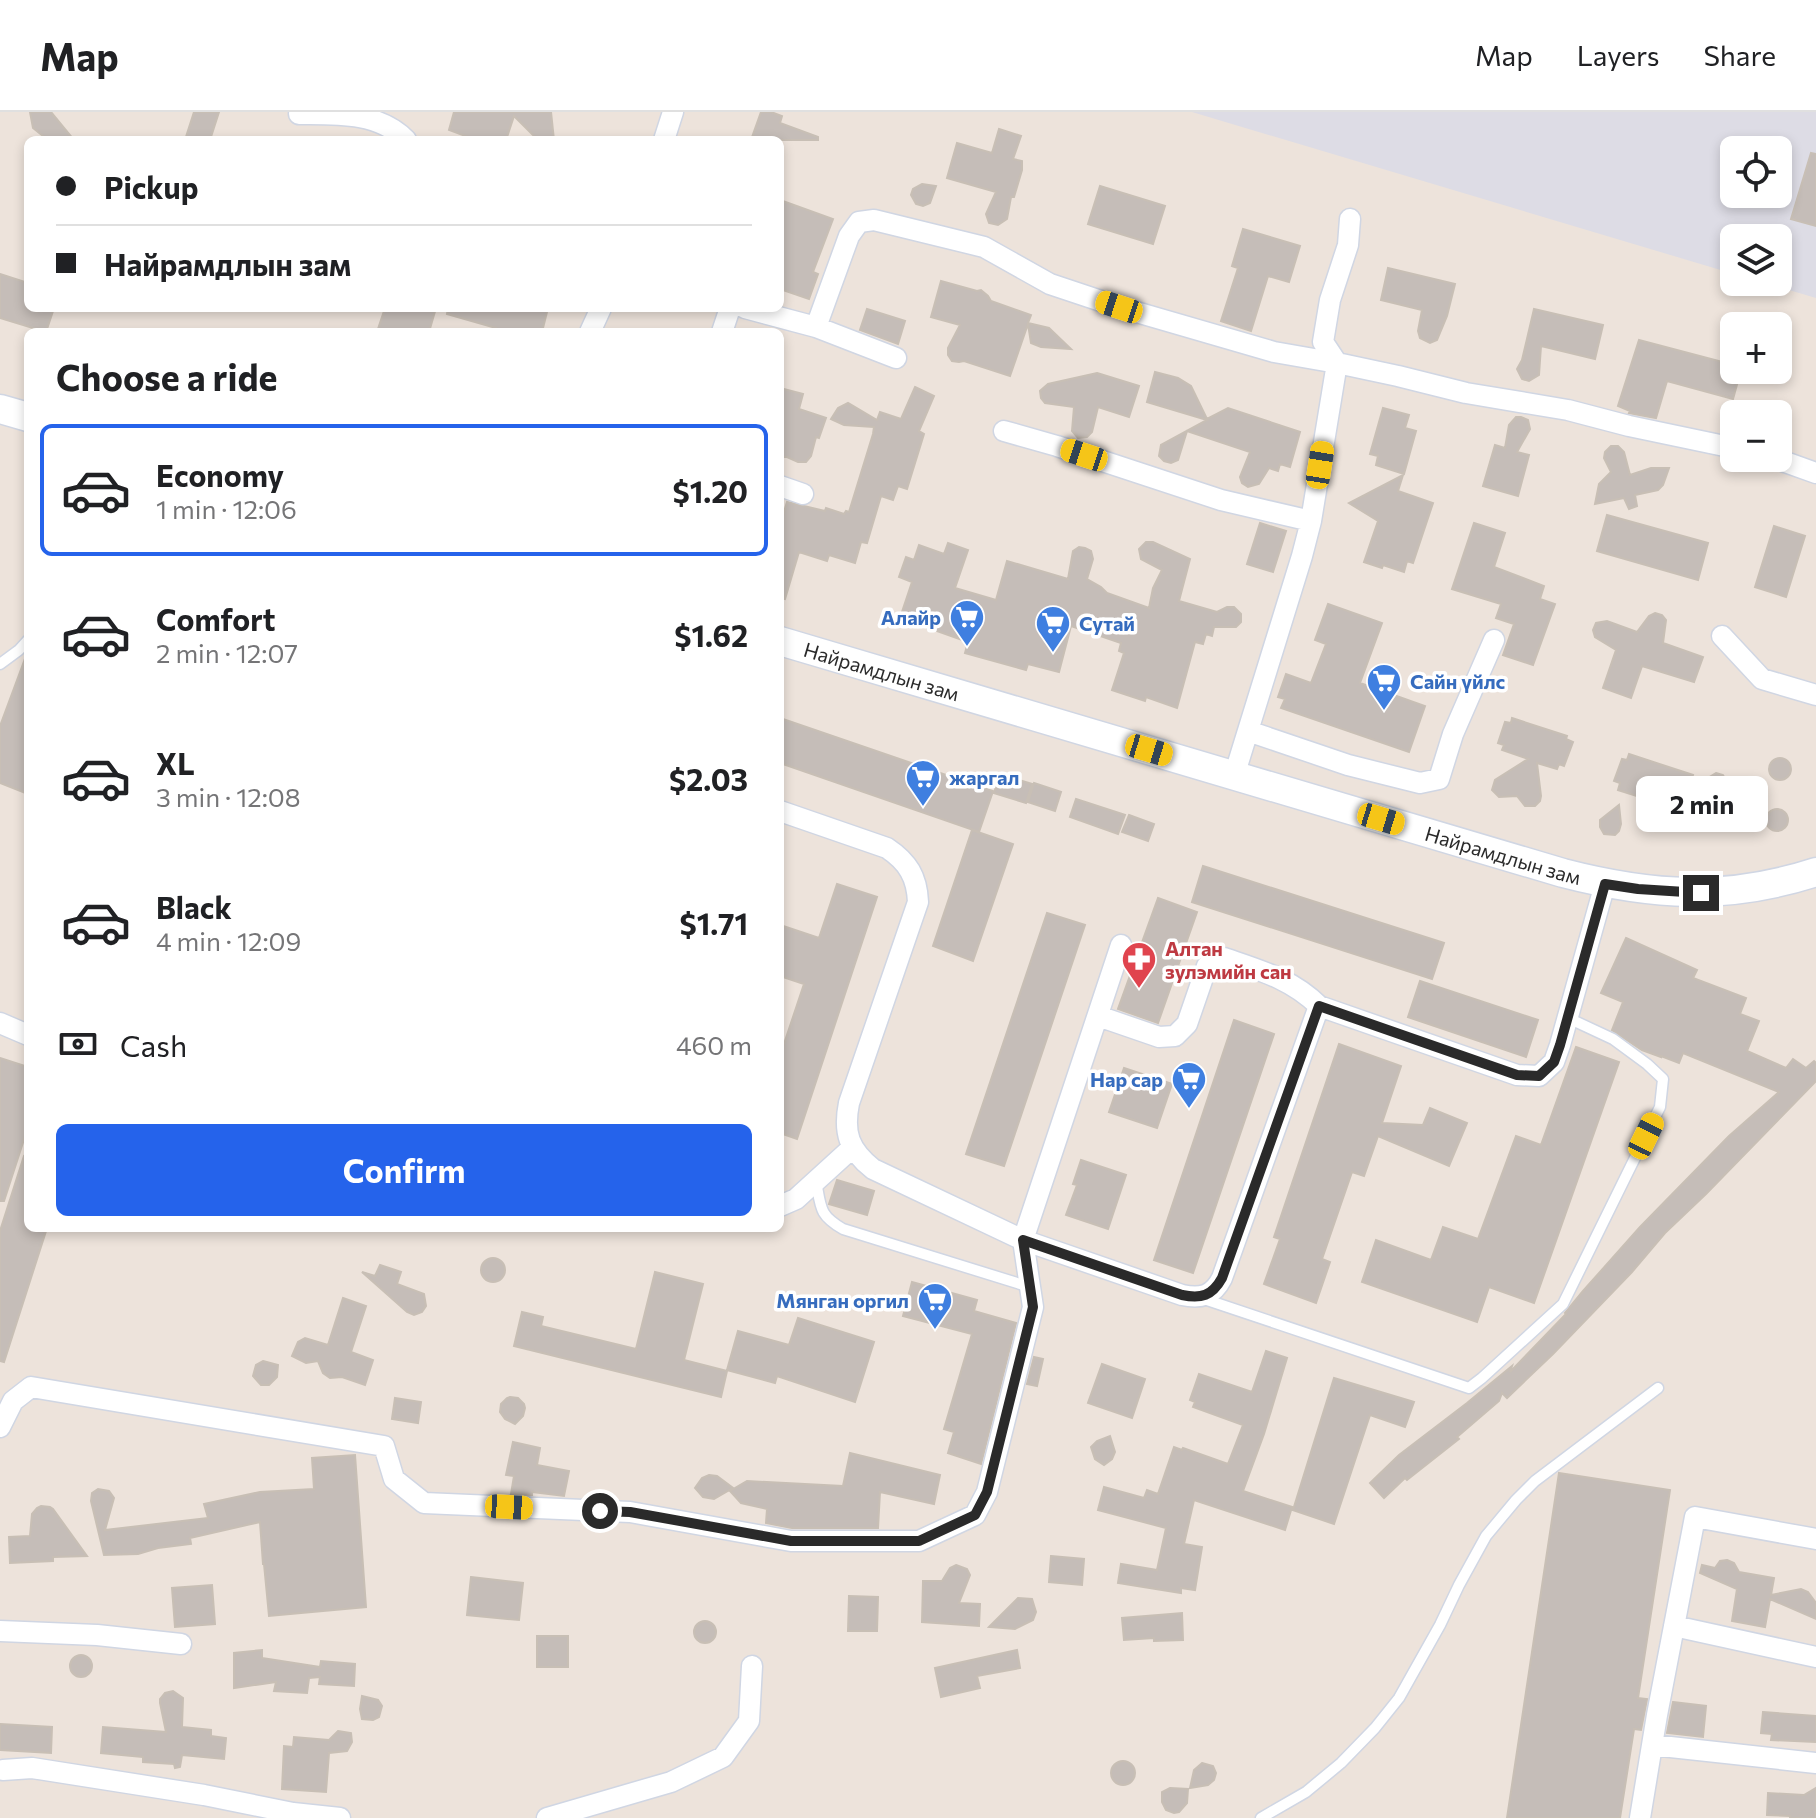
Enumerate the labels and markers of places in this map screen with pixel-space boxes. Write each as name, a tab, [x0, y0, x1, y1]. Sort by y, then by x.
supermarket icon: Алайр	[948, 598, 986, 648]
supermarket icon: Сутай	[1034, 604, 1072, 654]
place label: Алайр	[881, 605, 941, 629]
place label: Сутай	[1079, 611, 1135, 635]
supermarket icon: Сайн үйлс	[1365, 662, 1403, 712]
place label: Сайн үйлс	[1410, 669, 1506, 693]
supermarket icon: жаргал	[904, 758, 942, 808]
place label: жаргал	[949, 765, 1019, 789]
place label: Алтан зулэмийн сан	[1165, 936, 1292, 983]
pharmacy icon: Алтан зулэмийн сан	[1120, 940, 1158, 990]
supermarket icon: Нар сар	[1170, 1060, 1208, 1110]
place label: Нар сар	[1090, 1067, 1163, 1091]
supermarket icon: Мянган оргил	[916, 1281, 954, 1331]
place label: Мянган оргил	[776, 1288, 909, 1312]

